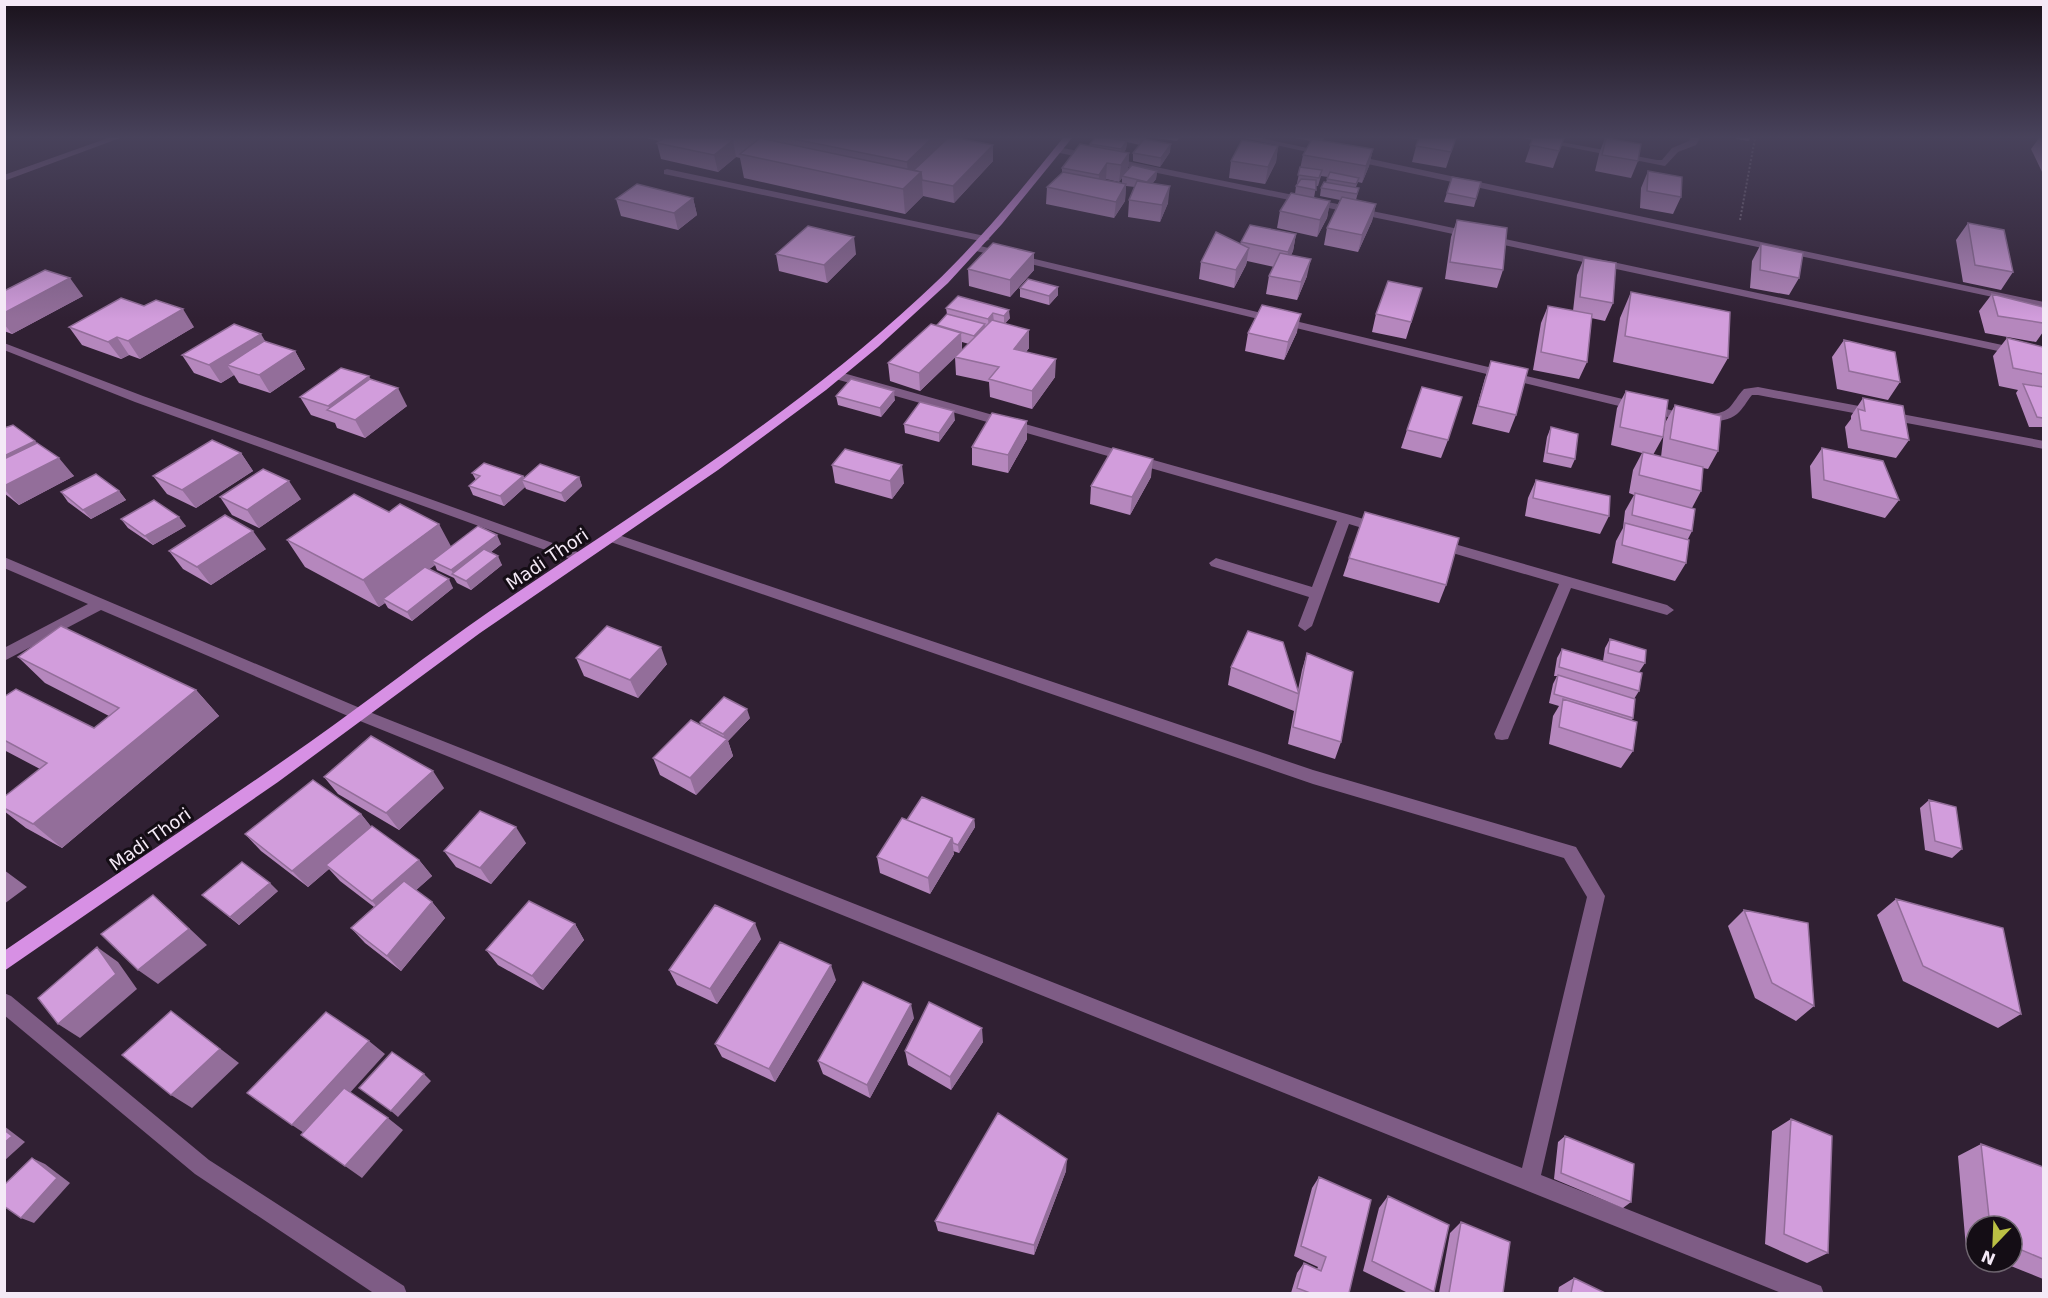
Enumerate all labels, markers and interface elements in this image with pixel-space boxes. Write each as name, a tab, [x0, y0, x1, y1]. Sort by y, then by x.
street label: Madi Thori	[502, 524, 592, 594]
street label: Madi Thori	[105, 803, 195, 875]
north arrow	[1964, 1214, 2024, 1274]
text: N	[1978, 1246, 1998, 1269]

